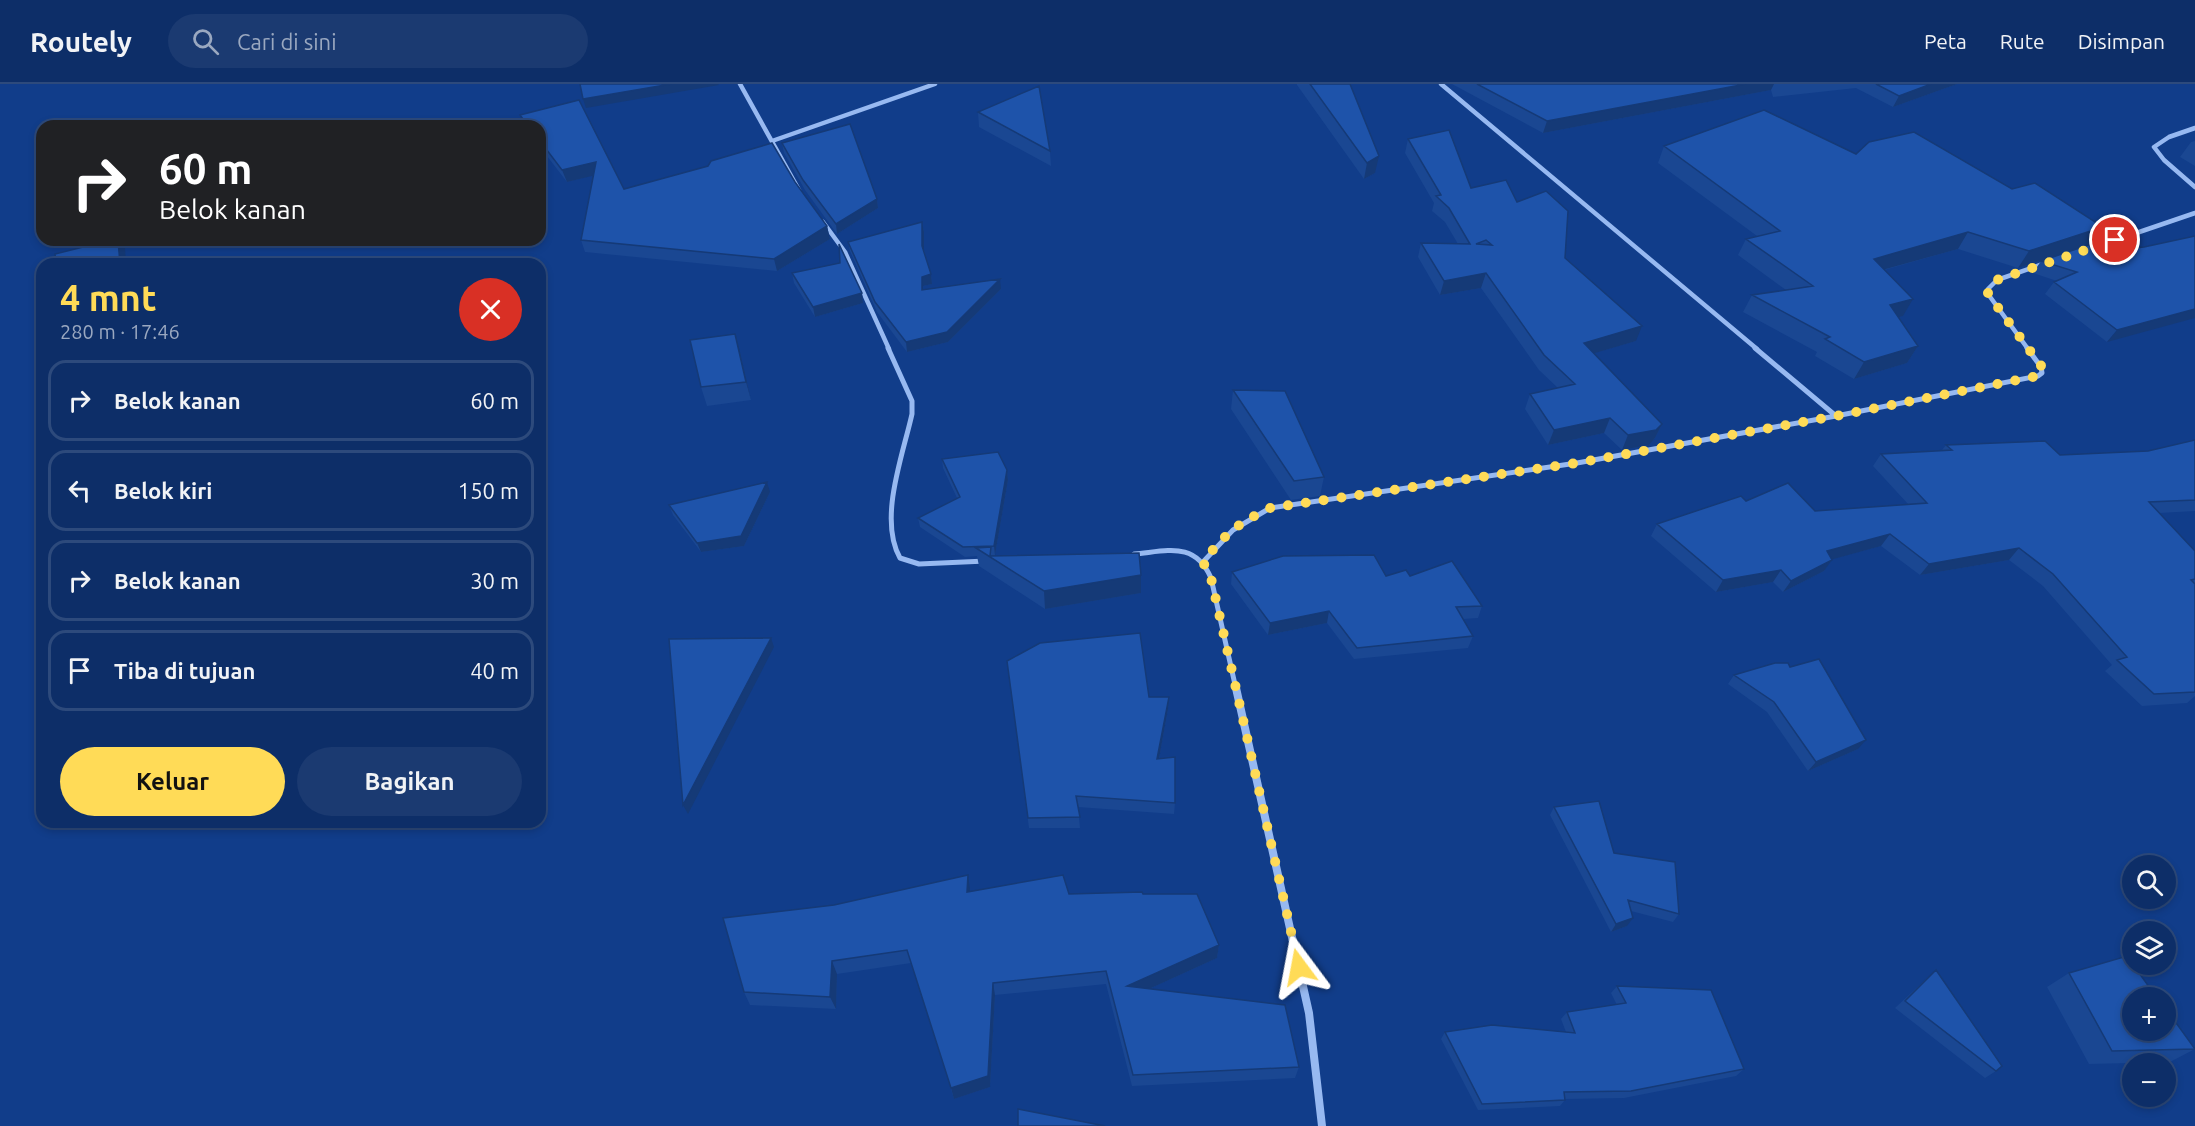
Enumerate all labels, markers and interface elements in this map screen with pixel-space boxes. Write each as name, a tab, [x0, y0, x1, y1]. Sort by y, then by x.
search box	[168, 14, 588, 68]
icon: search	[189, 25, 222, 58]
text: Routely	[30, 26, 132, 57]
text: Cari di sini	[237, 29, 337, 54]
text: Peta	[1924, 29, 1967, 53]
text: Rute	[2000, 29, 2045, 53]
text: Disimpan	[2078, 29, 2165, 53]
icon: right	[60, 144, 138, 222]
text: 60 m	[159, 145, 253, 192]
text: Belok kanan	[159, 194, 306, 224]
pin	[2089, 214, 2140, 265]
icon: arrive	[2098, 223, 2131, 256]
text: 4 mnt	[60, 277, 156, 318]
button: close	[459, 278, 522, 341]
text: 280 m · 17:46	[60, 320, 180, 343]
icon: right	[63, 384, 96, 417]
text: Belok kanan	[114, 388, 241, 413]
text: 60 m	[470, 388, 519, 413]
icon: left	[63, 474, 96, 507]
text: Belok kiri	[114, 478, 212, 503]
text: 150 m	[458, 478, 519, 503]
icon: right	[63, 564, 96, 597]
text: Belok kanan	[114, 568, 241, 593]
text: 30 m	[470, 568, 519, 593]
icon: arrive	[63, 654, 96, 687]
text: Tiba di tujuan	[114, 658, 255, 683]
text: 40 m	[470, 658, 519, 683]
button: Keluar	[60, 747, 285, 816]
button: Bagikan	[297, 747, 522, 816]
map controls	[2122, 855, 2176, 1107]
button: search	[2122, 855, 2176, 909]
button: layers	[2122, 921, 2176, 975]
position arrow	[1267, 935, 1331, 999]
button: +	[2122, 987, 2176, 1041]
button: −	[2122, 1053, 2176, 1107]

